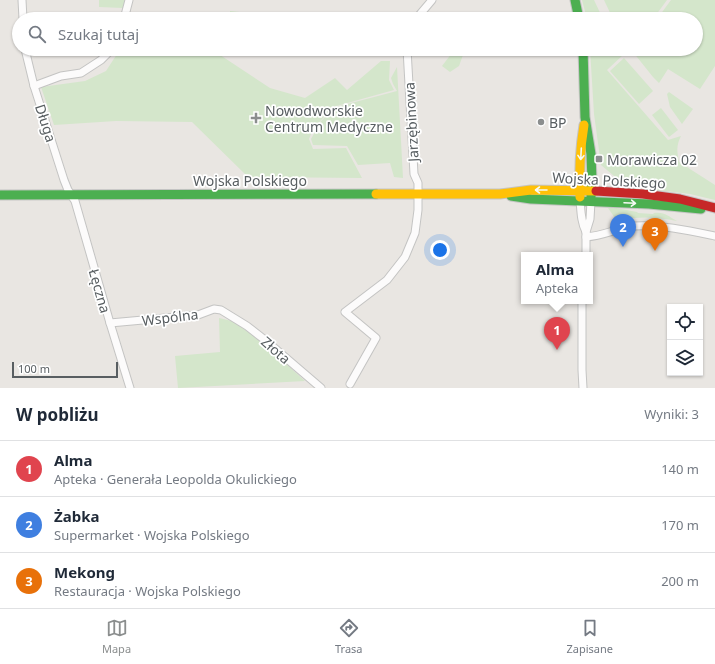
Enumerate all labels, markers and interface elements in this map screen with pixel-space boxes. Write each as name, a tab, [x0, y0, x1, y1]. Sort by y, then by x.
search box	[12, 12, 703, 56]
icon: search	[26, 23, 48, 45]
text: Szukaj tutaj	[58, 24, 139, 44]
street label: Jarzębinowa	[399, 82, 423, 164]
place label: Nowodworskie Centrum Medyczne	[265, 101, 393, 136]
street label: Długa	[31, 102, 61, 144]
marker: Nowodworskie Centrum Medyczne	[250, 112, 262, 124]
place label: BP	[549, 113, 567, 132]
marker: BP	[536, 117, 546, 127]
one-way arrow	[577, 147, 584, 160]
place label: Morawicza 02	[607, 150, 697, 169]
marker: Morawicza 02	[594, 154, 604, 164]
street label: Wojska Polskiego	[552, 168, 666, 192]
street label: Wojska Polskiego	[193, 171, 307, 190]
one-way arrow	[535, 186, 548, 194]
one-way arrow	[623, 199, 636, 206]
pin: 2	[610, 214, 636, 247]
pin: 3	[642, 218, 668, 251]
your location	[430, 240, 450, 260]
popup	[521, 252, 593, 304]
text: Alma	[536, 259, 574, 279]
street label: Łęczna	[85, 267, 115, 315]
text: Apteka	[536, 279, 578, 297]
street label: Wspólna	[141, 304, 199, 330]
map controls	[667, 304, 703, 376]
button: locate	[667, 304, 703, 340]
pin: 1	[544, 317, 570, 350]
street label: Złota	[257, 332, 295, 368]
button: layers	[667, 340, 703, 376]
scale bar	[12, 360, 118, 379]
text: 100 m	[18, 361, 50, 376]
text: W pobliżu	[16, 403, 99, 426]
text: Wyniki: 3	[644, 405, 699, 423]
text: Alma	[54, 450, 92, 470]
text: 1	[25, 460, 33, 478]
text: 140 m	[661, 460, 699, 478]
text: Apteka · Generała Leopolda Okulickiego	[54, 470, 297, 488]
text: Żabka	[54, 506, 99, 526]
text: 2	[25, 516, 33, 534]
text: 170 m	[661, 516, 699, 534]
text: Supermarket · Wojska Polskiego	[54, 526, 250, 544]
text: Mekong	[54, 562, 115, 582]
text: 3	[25, 572, 33, 590]
text: 200 m	[661, 572, 699, 590]
text: Restauracja · Wojska Polskiego	[54, 582, 241, 600]
tab: Mapa	[102, 617, 131, 656]
tab: Trasa	[335, 617, 363, 656]
tab: Zapisane	[566, 617, 613, 656]

